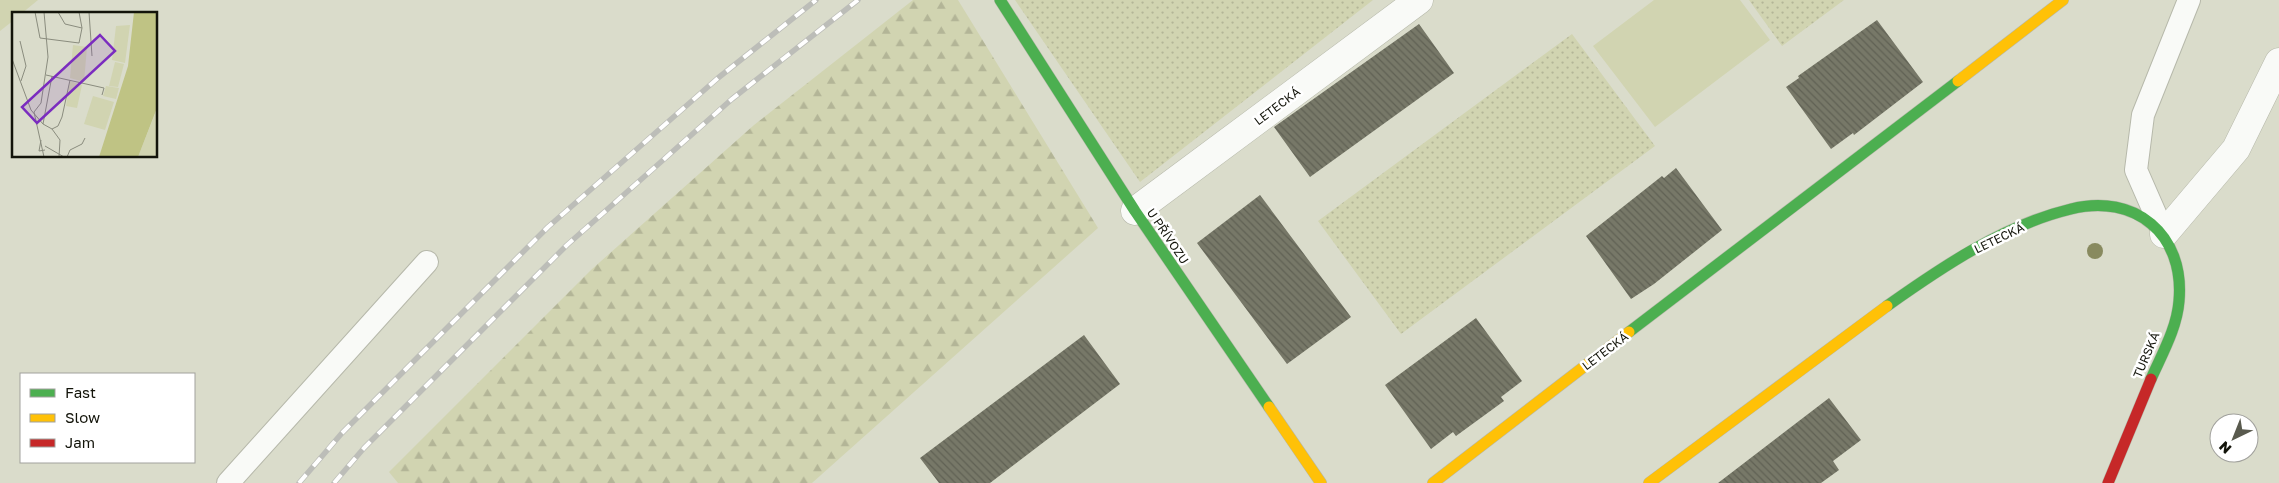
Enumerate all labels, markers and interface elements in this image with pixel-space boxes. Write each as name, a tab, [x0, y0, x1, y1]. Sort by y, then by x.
inset map	[12, 12, 158, 158]
street label: LETECKÁ	[1251, 84, 1303, 128]
street label: U PŘÍVOZU	[1144, 205, 1192, 267]
street label: LETECKÁ	[1972, 219, 2026, 257]
street label: LETECKÁ	[1579, 329, 1631, 373]
street label: TURSKÁ	[2130, 330, 2162, 380]
legend	[20, 373, 195, 463]
text: Fast	[65, 383, 96, 401]
text: Slow	[65, 408, 100, 426]
north arrow	[2209, 413, 2259, 463]
text: Jam	[65, 433, 95, 451]
text: N	[2215, 438, 2234, 458]

